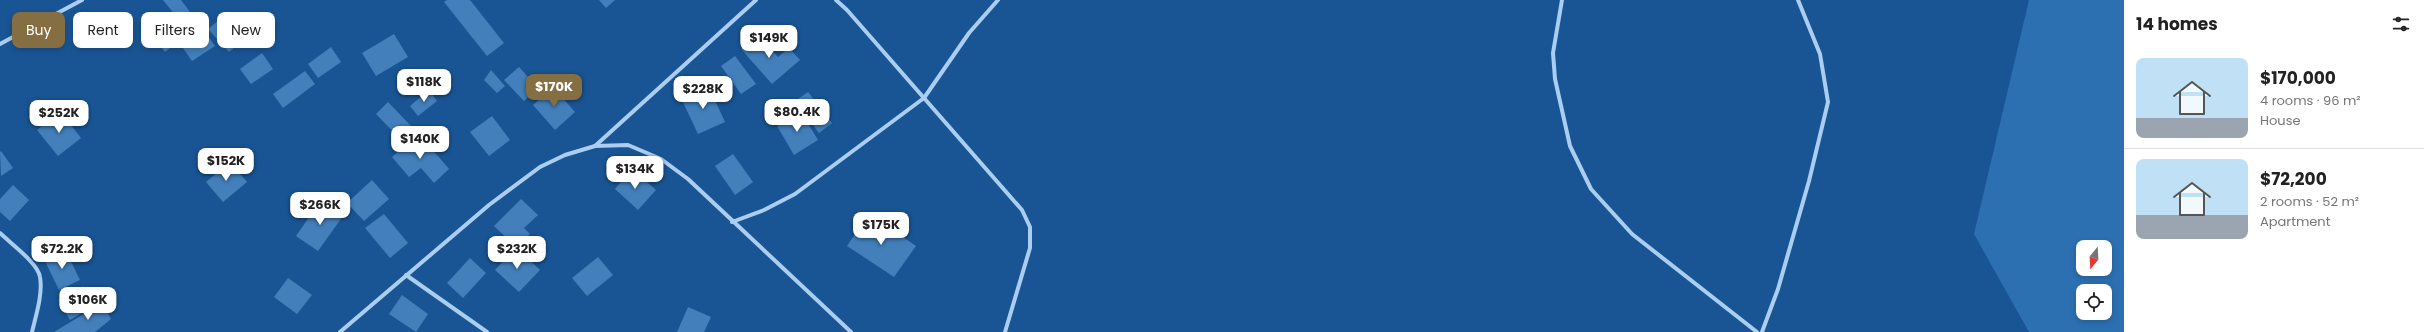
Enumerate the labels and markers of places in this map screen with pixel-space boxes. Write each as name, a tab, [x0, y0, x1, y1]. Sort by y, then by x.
pin: $149K	[741, 25, 797, 59]
pin: $118K	[396, 69, 452, 103]
pin: $170K	[526, 74, 582, 108]
pin: $228K	[675, 76, 731, 110]
pin: $80.4K	[764, 99, 830, 133]
pin: $252K	[31, 100, 87, 134]
pin: $140K	[392, 126, 448, 160]
pin: $152K	[198, 148, 254, 182]
pin: $134K	[607, 156, 663, 190]
pin: $266K	[292, 192, 348, 226]
pin: $175K	[853, 212, 909, 246]
pin: $72.2K	[29, 236, 95, 270]
pin: $232K	[489, 236, 545, 270]
pin: $106K	[60, 287, 116, 321]

